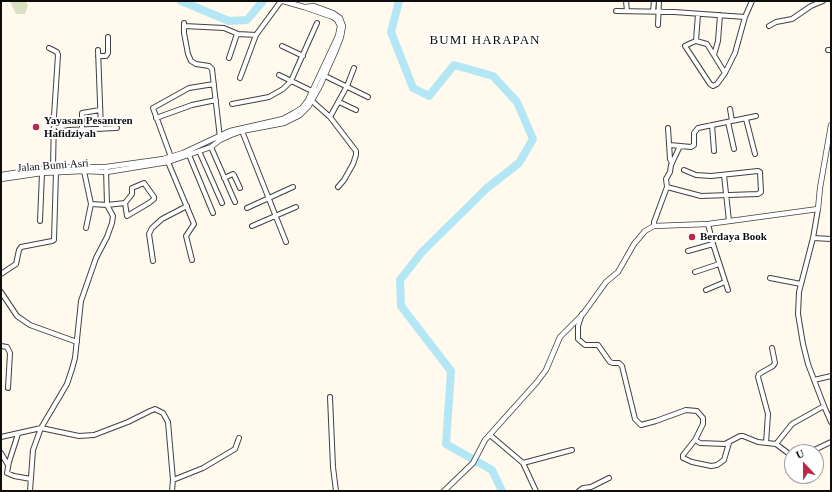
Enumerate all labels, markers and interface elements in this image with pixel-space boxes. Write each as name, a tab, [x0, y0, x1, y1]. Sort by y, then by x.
district label: BUMI HARAPAN	[430, 33, 540, 49]
place label: Yayasan Pesantren Hafidziyah	[44, 114, 133, 140]
marker: Yayasan Pesantren Hafidziyah	[31, 122, 41, 132]
street label: Jalan Bumi Asri	[17, 157, 89, 175]
place label: Berdaya Book	[700, 230, 767, 244]
marker: Berdaya Book	[687, 232, 697, 242]
north arrow	[784, 444, 824, 484]
text: U	[794, 447, 806, 461]

